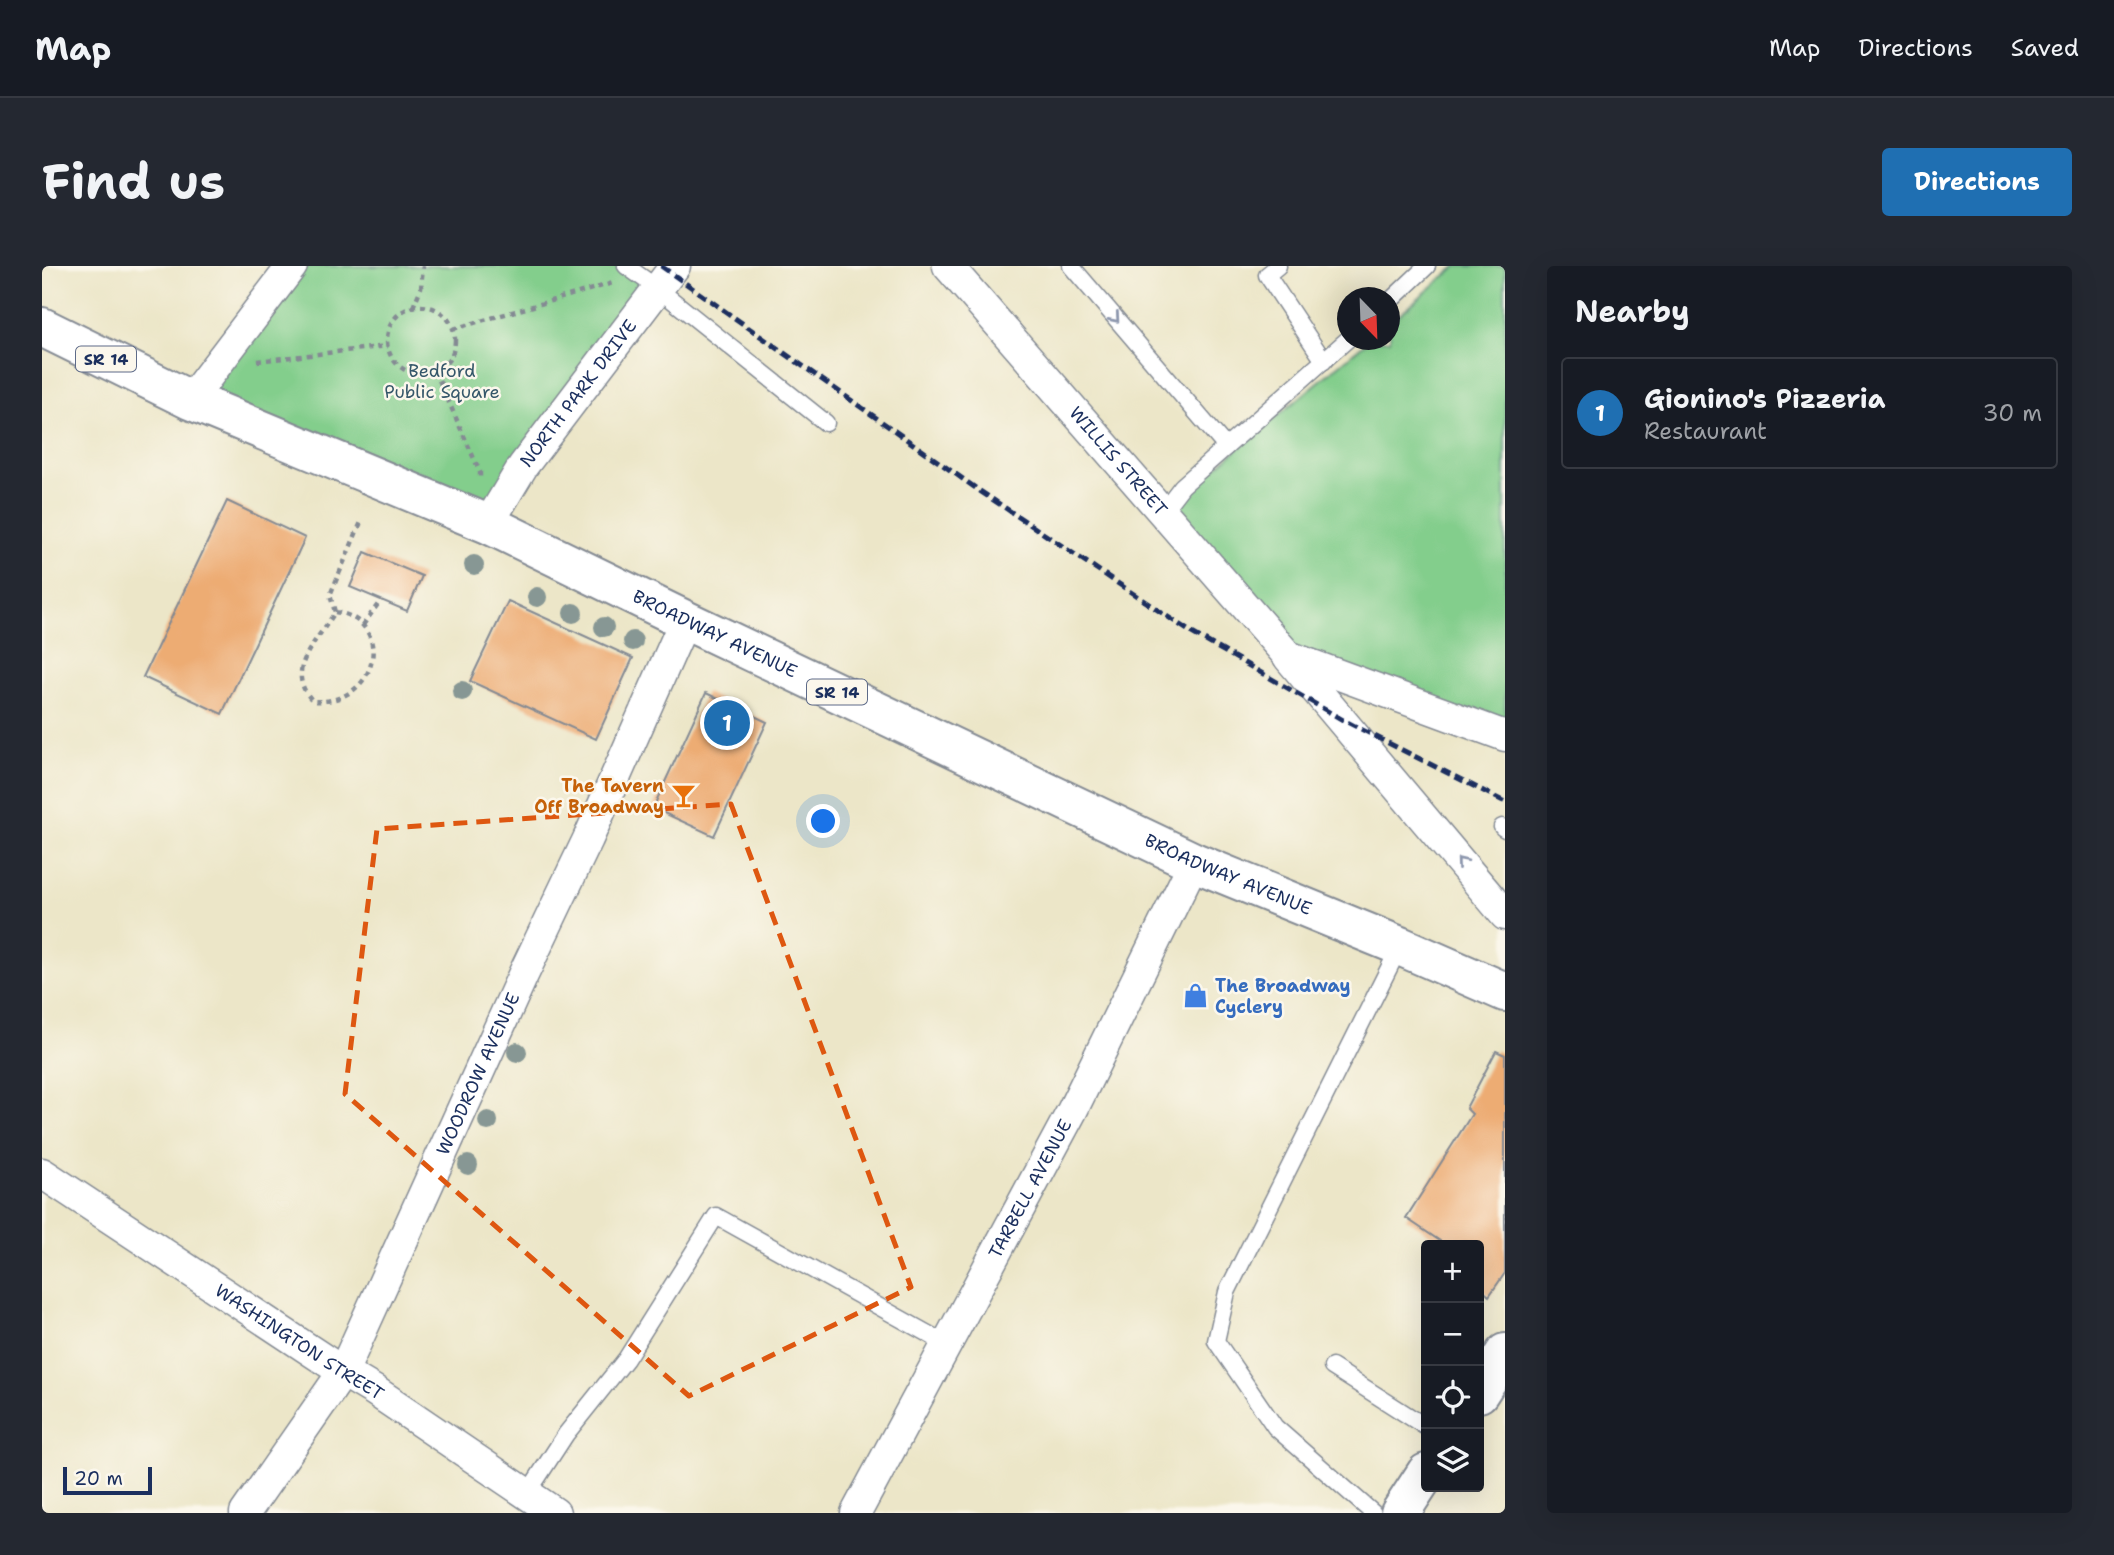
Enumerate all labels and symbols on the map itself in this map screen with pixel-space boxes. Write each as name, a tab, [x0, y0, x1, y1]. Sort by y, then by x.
north arrow	[1337, 287, 1400, 350]
one-way arrow	[1107, 310, 1119, 323]
street label: NORTH PARK DRIVE	[514, 315, 642, 472]
road number: SR 14	[76, 346, 136, 372]
park label: Bedford Public Square	[384, 359, 500, 404]
street label: WILLIS STREET	[1064, 401, 1173, 521]
street label: BROADWAY AVENUE	[629, 584, 801, 684]
road number: SR 14	[807, 680, 867, 704]
pin: 1	[704, 697, 750, 749]
place label: The Tavern Off Broadway	[534, 774, 664, 819]
bar icon: The Tavern Off Broadway	[670, 782, 698, 810]
your location	[806, 804, 840, 838]
street label: BROADWAY AVENUE	[1141, 828, 1315, 921]
one-way arrow	[1457, 858, 1469, 871]
place label: The Broadway Cyclery	[1215, 974, 1351, 1019]
shop icon: The Broadway Cyclery	[1181, 982, 1209, 1010]
street label: WOODROW AVENUE	[431, 989, 525, 1159]
street label: TARBELL AVENUE	[983, 1115, 1077, 1263]
street label: WASHINGTON STREET	[210, 1279, 389, 1406]
scale bar	[63, 1464, 152, 1496]

